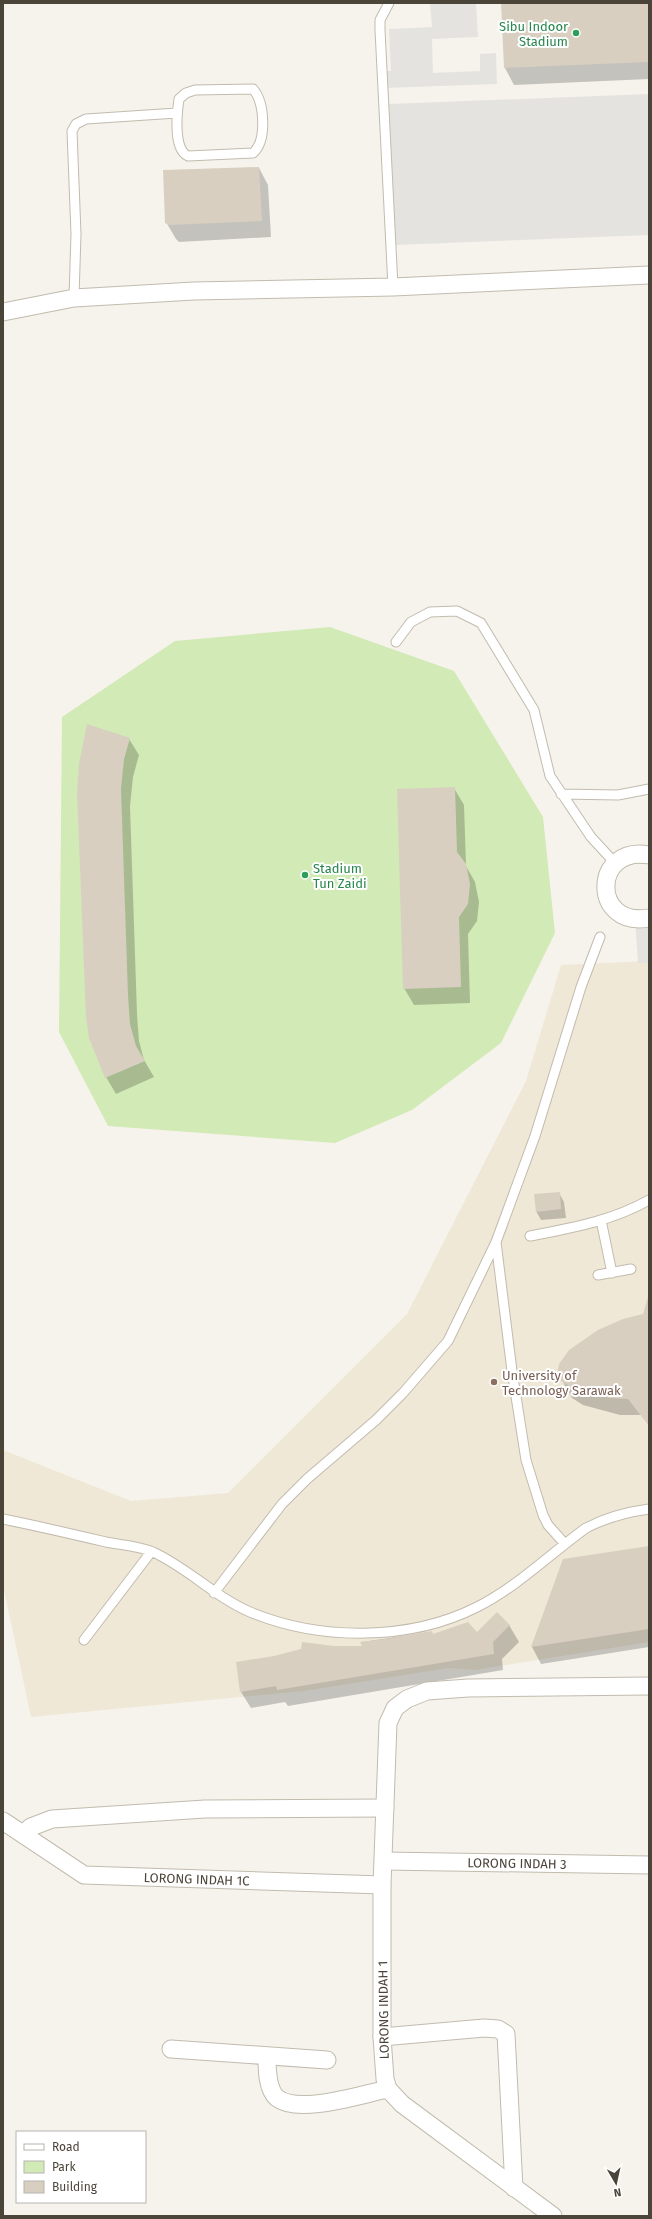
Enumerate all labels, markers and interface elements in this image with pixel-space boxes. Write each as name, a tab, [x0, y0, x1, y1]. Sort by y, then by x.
place label: Sibu Indoor Stadium	[499, 19, 568, 49]
marker: Sibu Indoor Stadium	[571, 28, 581, 38]
place label: Stadium Tun Zaidi	[313, 861, 367, 891]
marker: Stadium Tun Zaidi	[300, 870, 310, 880]
place label: University of Technology Sarawak	[502, 1368, 621, 1398]
marker: University of Technology Sarawak	[489, 1377, 499, 1387]
street label: LORONG INDAH 3	[467, 1855, 567, 1872]
street label: LORONG INDAH 1C	[143, 1870, 250, 1889]
street label: LORONG INDAH 1	[375, 1961, 392, 2059]
legend	[16, 2131, 146, 2203]
text: Road	[52, 2140, 80, 2154]
text: Park	[52, 2160, 76, 2174]
north arrow	[596, 2163, 636, 2203]
text: Building	[52, 2180, 98, 2194]
text: N	[613, 2185, 622, 2199]

